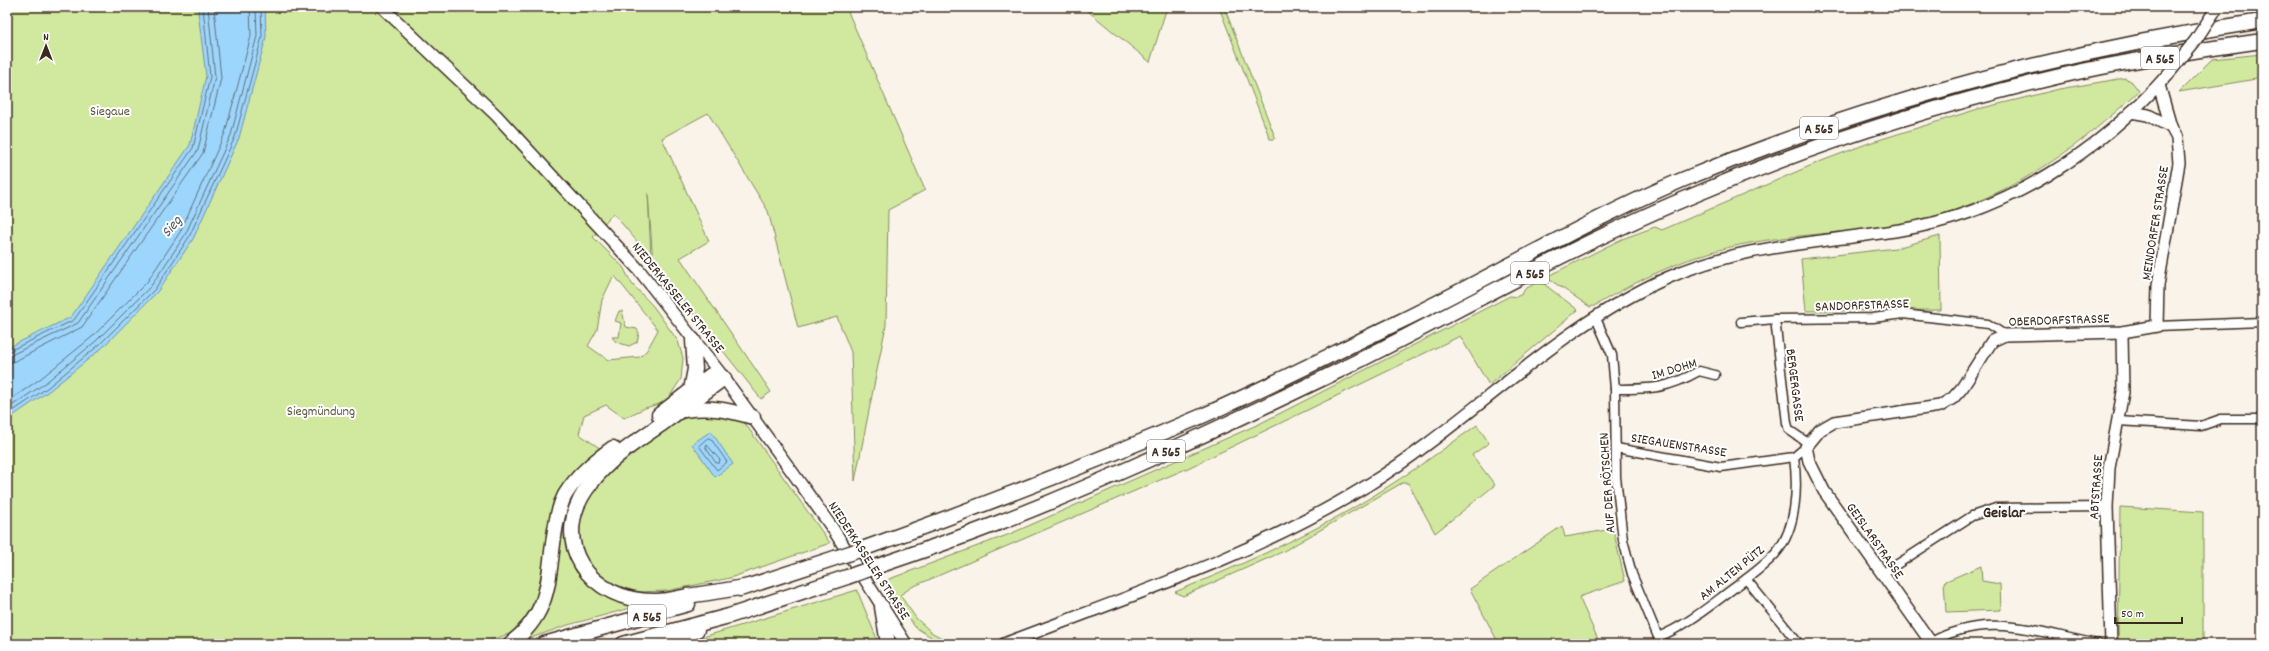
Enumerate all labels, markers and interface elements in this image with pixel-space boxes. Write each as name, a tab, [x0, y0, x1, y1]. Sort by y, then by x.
north arrow	[26, 26, 66, 66]
text: N	[43, 30, 49, 46]
road number: A 565	[2141, 47, 2179, 69]
park label: Siegaue	[90, 102, 130, 122]
road number: A 565	[1800, 117, 1838, 139]
street label: MEINDORFER STRASSE	[2137, 164, 2175, 282]
water label: Sieg	[157, 211, 188, 243]
street label: NIEDERKASSELER STRASSE	[626, 238, 729, 359]
road number: A 565	[1511, 262, 1549, 284]
street label: SANDORFSTRASSE	[1815, 294, 1910, 318]
street label: OBERDORFSTRASSE	[2008, 309, 2111, 333]
street label: BERGERGASSE	[1780, 348, 1808, 424]
street label: IM DOHM	[1649, 354, 1700, 386]
park label: Siegmündung	[287, 402, 355, 422]
street label: SIEGAUENSTRASSE	[1629, 429, 1729, 464]
street label: AUF DER RÖTSCHEN	[1594, 432, 1621, 534]
road number: A 565	[1147, 440, 1185, 462]
street label: ABTSTRASSE	[2085, 453, 2109, 520]
street label: NIEDERKASSELER STRASSE	[822, 498, 915, 625]
street label: GEISLARSTRASSE	[1841, 499, 1908, 584]
district label: Geislar	[1983, 502, 2026, 525]
street label: AM ALTEN PÜTZ	[1695, 540, 1770, 606]
scale bar	[2115, 599, 2182, 625]
road number: A 565	[628, 605, 666, 627]
text: 50 m	[2121, 606, 2144, 623]

